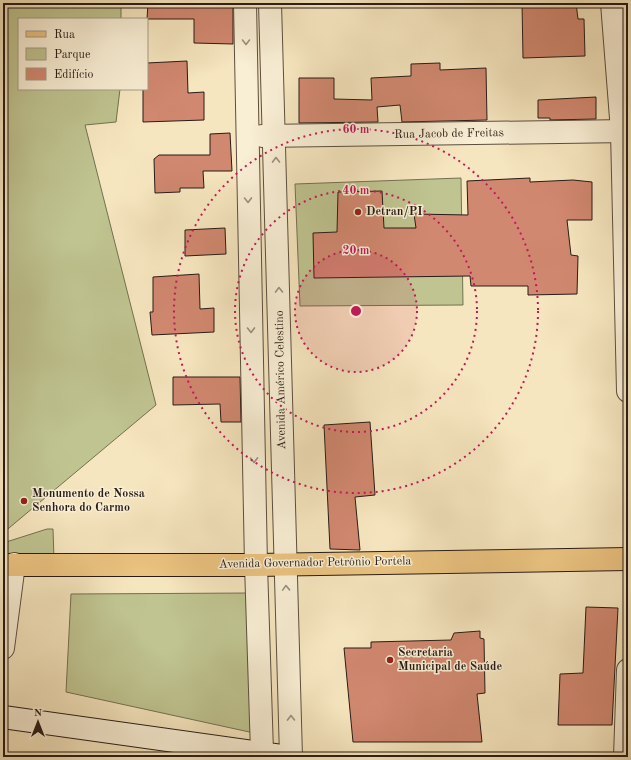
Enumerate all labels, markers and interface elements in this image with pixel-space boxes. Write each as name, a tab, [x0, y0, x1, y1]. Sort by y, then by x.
legend	[18, 18, 148, 90]
text: Rua	[54, 29, 75, 41]
one-way arrow	[242, 39, 250, 45]
text: Parque	[54, 49, 91, 61]
text: Edifício	[54, 69, 93, 81]
text: 60 m	[343, 124, 370, 136]
street label: Rua Jacob de Freitas	[394, 127, 504, 141]
one-way arrow	[271, 157, 280, 163]
text: 40 m	[343, 185, 370, 197]
one-way arrow	[244, 197, 252, 203]
place label: Detran/PI	[366, 206, 423, 218]
marker: Detran/PI	[353, 207, 363, 217]
text: 20 m	[343, 245, 370, 257]
one-way arrow	[275, 287, 283, 293]
centre of rings	[349, 304, 363, 318]
street label: Avenida Américo Celestino	[274, 310, 288, 450]
one-way arrow	[247, 327, 255, 333]
one-way arrow	[249, 457, 258, 463]
place label: Monumento de Nossa Senhora do Carmo	[32, 488, 145, 514]
marker: Monumento de Nossa Senhora do Carmo	[19, 496, 29, 506]
street label: Avenida Governador Petrônio Portela	[219, 555, 411, 571]
one-way arrow	[282, 585, 291, 591]
place label: Secretaria Municipal de Saúde	[398, 647, 502, 673]
marker: Secretaria Municipal de Saúde	[385, 655, 395, 665]
north arrow	[18, 702, 58, 742]
text: N	[34, 708, 43, 719]
one-way arrow	[287, 715, 295, 721]

